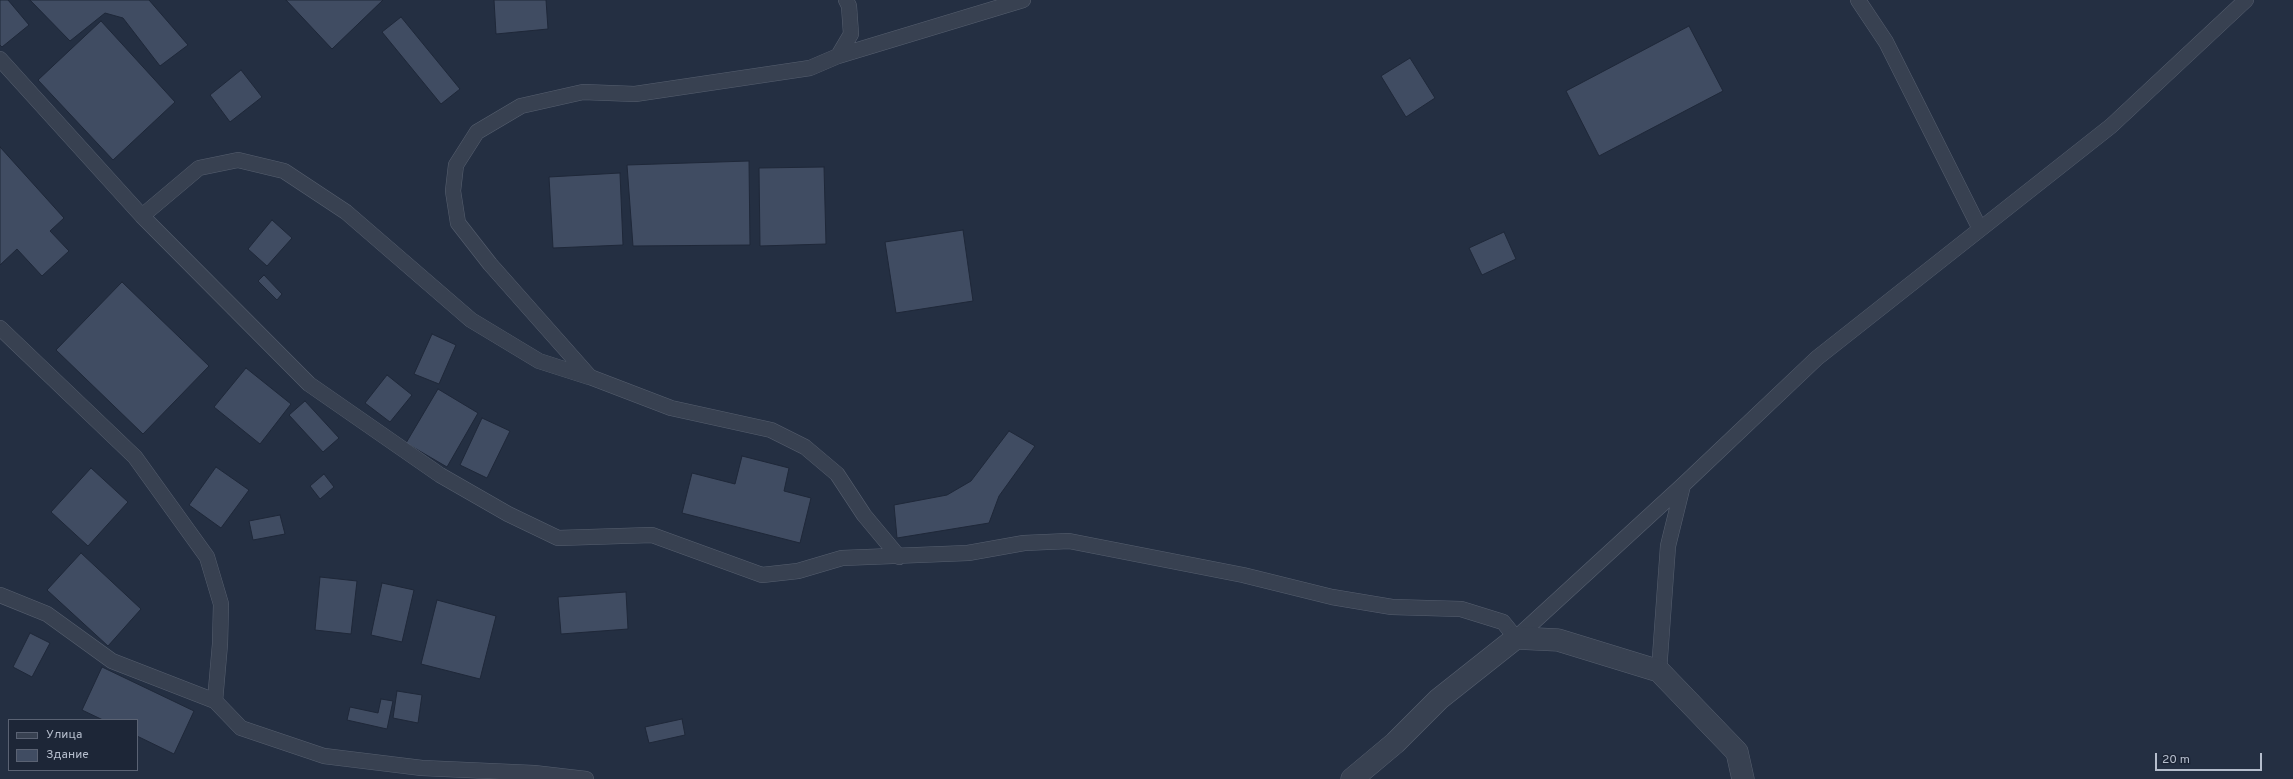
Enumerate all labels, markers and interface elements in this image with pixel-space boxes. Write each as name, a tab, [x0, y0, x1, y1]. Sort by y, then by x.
legend	[8, 719, 138, 771]
text: Улица	[46, 727, 82, 743]
scale bar	[2157, 745, 2264, 771]
text: Здание	[46, 747, 89, 763]
text: 20 m	[2162, 752, 2190, 768]

